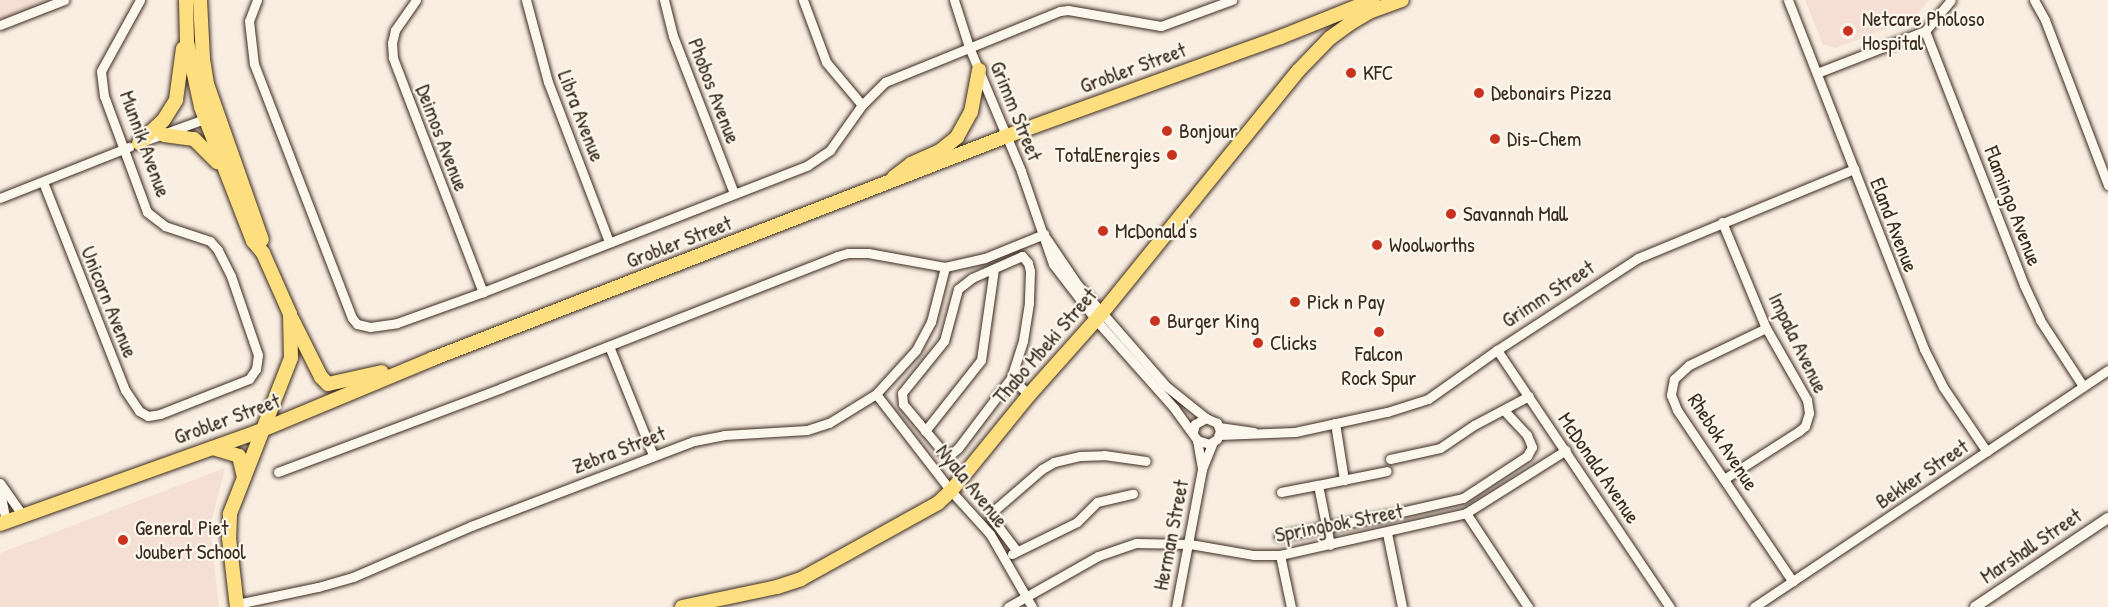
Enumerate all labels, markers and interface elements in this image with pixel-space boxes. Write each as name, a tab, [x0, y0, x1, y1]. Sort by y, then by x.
place label: Netcare Pholoso Hospital	[1862, 6, 1984, 56]
marker: Netcare Pholoso Hospital	[1839, 22, 1857, 40]
street label: Phobos Avenue	[682, 35, 746, 147]
street label: Grobler Street	[1077, 37, 1189, 99]
street label: Grimm Street	[985, 58, 1047, 164]
place label: KFC	[1363, 60, 1393, 86]
marker: KFC	[1344, 66, 1358, 80]
street label: Libra Avenue	[552, 67, 610, 165]
place label: Debonairs Pizza	[1491, 80, 1611, 106]
street label: Deimos Avenue	[410, 81, 474, 195]
marker: Debonairs Pizza	[1472, 86, 1486, 100]
street label: Munnik Avenue	[114, 87, 176, 201]
place label: Bonjour	[1179, 118, 1237, 144]
marker: Bonjour	[1160, 124, 1174, 138]
place label: Dis-Chem	[1507, 126, 1581, 152]
marker: Dis-Chem	[1488, 132, 1502, 146]
place label: TotalEnergies	[1055, 142, 1160, 168]
street label: Flamingo Avenue	[1979, 143, 2047, 269]
marker: TotalEnergies	[1165, 148, 1179, 162]
street label: Eland Avenue	[1865, 174, 1923, 276]
place label: Savannah Mall	[1463, 201, 1568, 227]
marker: Savannah Mall	[1444, 207, 1458, 221]
street label: Grobler Street	[623, 210, 735, 274]
place label: McDonald's	[1115, 218, 1197, 244]
marker: McDonald's	[1096, 224, 1110, 238]
place label: Woolworths	[1389, 232, 1475, 258]
marker: Woolworths	[1370, 238, 1384, 252]
street label: Unicorn Avenue	[75, 243, 143, 361]
street label: Grimm Street	[1497, 255, 1599, 333]
street label: Thabo Mbeki Street	[988, 283, 1102, 409]
place label: Pick n Pay	[1307, 289, 1385, 315]
street label: Impala Avenue	[1763, 289, 1833, 397]
marker: Pick n Pay	[1288, 295, 1302, 309]
place label: Burger King	[1167, 308, 1259, 334]
marker: Burger King	[1148, 314, 1162, 328]
marker: Falcon Rock Spur	[1372, 325, 1386, 339]
place label: Clicks	[1270, 330, 1317, 356]
marker: Clicks	[1251, 336, 1265, 350]
place label: Falcon Rock Spur	[1342, 341, 1416, 391]
street label: Grobler Street	[171, 388, 283, 450]
street label: Rhebok Avenue	[1682, 389, 1764, 495]
street label: McDonald Avenue	[1553, 408, 1645, 528]
street label: Zebra Street	[569, 421, 669, 479]
street label: Bekker Street	[1871, 434, 1973, 514]
street label: Nyala Avenue	[931, 439, 1013, 533]
street label: Herman Street	[1148, 478, 1194, 592]
street label: Springbok Street	[1273, 498, 1405, 548]
street label: Marshall Street	[1976, 503, 2086, 589]
place label: General Piet Joubert School	[135, 515, 246, 565]
marker: General Piet Joubert School	[116, 533, 130, 547]

